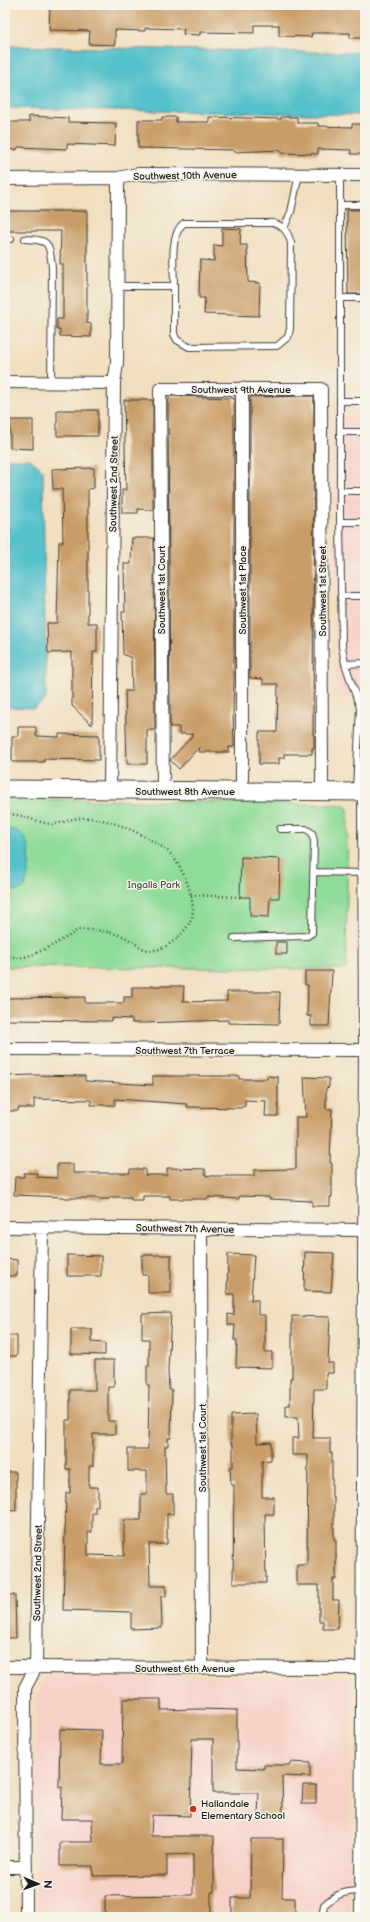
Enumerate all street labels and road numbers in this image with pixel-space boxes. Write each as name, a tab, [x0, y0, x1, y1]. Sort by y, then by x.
street label: Southwest 10th Avenue	[133, 169, 237, 183]
street label: Southwest 9th Avenue	[191, 384, 291, 396]
street label: Southwest 2nd Street	[107, 436, 121, 532]
street label: Southwest 1st Place	[237, 545, 249, 634]
street label: Southwest 1st Court	[156, 546, 168, 634]
street label: Southwest 1st Street	[317, 546, 329, 636]
street label: Southwest 8th Avenue	[135, 786, 235, 798]
street label: Southwest 7th Terrace	[135, 1045, 235, 1057]
street label: Southwest 7th Avenue	[136, 1222, 234, 1236]
street label: Southwest 1st Court	[197, 1404, 209, 1492]
street label: Southwest 2nd Street	[31, 1525, 45, 1621]
street label: Southwest 6th Avenue	[135, 1663, 235, 1675]

